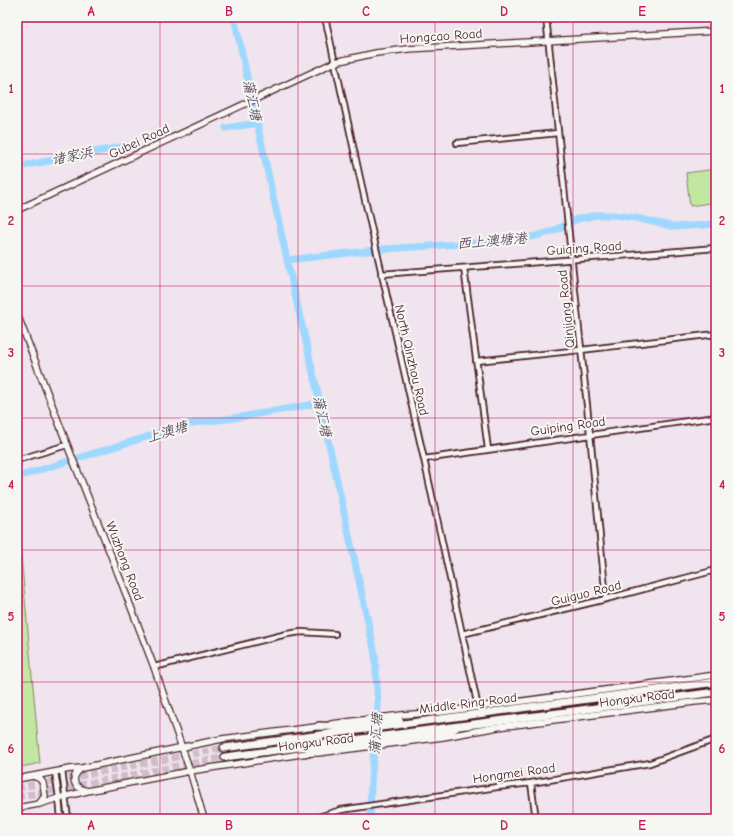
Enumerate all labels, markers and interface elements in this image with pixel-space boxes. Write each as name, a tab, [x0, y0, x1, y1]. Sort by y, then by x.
text: A	[87, 4, 95, 19]
text: B	[225, 4, 233, 19]
text: C	[362, 4, 370, 19]
text: D	[500, 4, 508, 19]
text: E	[638, 4, 646, 19]
street label: Hongcao Road	[399, 26, 483, 46]
water label: 蒲汇塘	[239, 78, 265, 124]
text: 1	[8, 81, 14, 96]
text: 1	[719, 81, 725, 96]
street label: Gubei Road	[106, 121, 172, 161]
water label: 诸家浜	[50, 143, 95, 168]
text: 2	[8, 213, 14, 228]
text: 2	[719, 213, 725, 228]
water label: 西上澳塘港	[456, 229, 530, 253]
street label: Guiqing Road	[546, 238, 622, 258]
street label: Qinjiang Road	[554, 269, 578, 349]
street label: North Qinzhou Road	[392, 303, 432, 417]
text: 3	[8, 345, 14, 360]
text: 3	[719, 345, 725, 360]
water label: 蒲汇塘	[309, 394, 335, 440]
street label: Guiping Road	[530, 413, 606, 439]
water label: 上澳塘	[144, 417, 191, 446]
text: 4	[8, 477, 14, 492]
text: 4	[719, 477, 725, 492]
street label: Wuzhong Road	[103, 519, 147, 603]
street label: Guiguo Road	[549, 577, 623, 609]
text: 5	[8, 609, 15, 624]
text: 5	[719, 609, 726, 624]
street label: Hongxu Road	[599, 686, 675, 710]
street label: Middle Ring Road	[418, 690, 518, 716]
water label: 蒲汇塘	[366, 710, 386, 756]
street label: Hongxu Road	[278, 730, 354, 754]
text: 6	[8, 741, 15, 756]
text: 6	[719, 741, 726, 756]
street label: Hongmei Road	[472, 760, 556, 786]
text: A	[87, 818, 95, 833]
text: B	[225, 818, 233, 833]
text: C	[362, 818, 370, 833]
text: D	[500, 818, 508, 833]
text: E	[638, 818, 646, 833]

